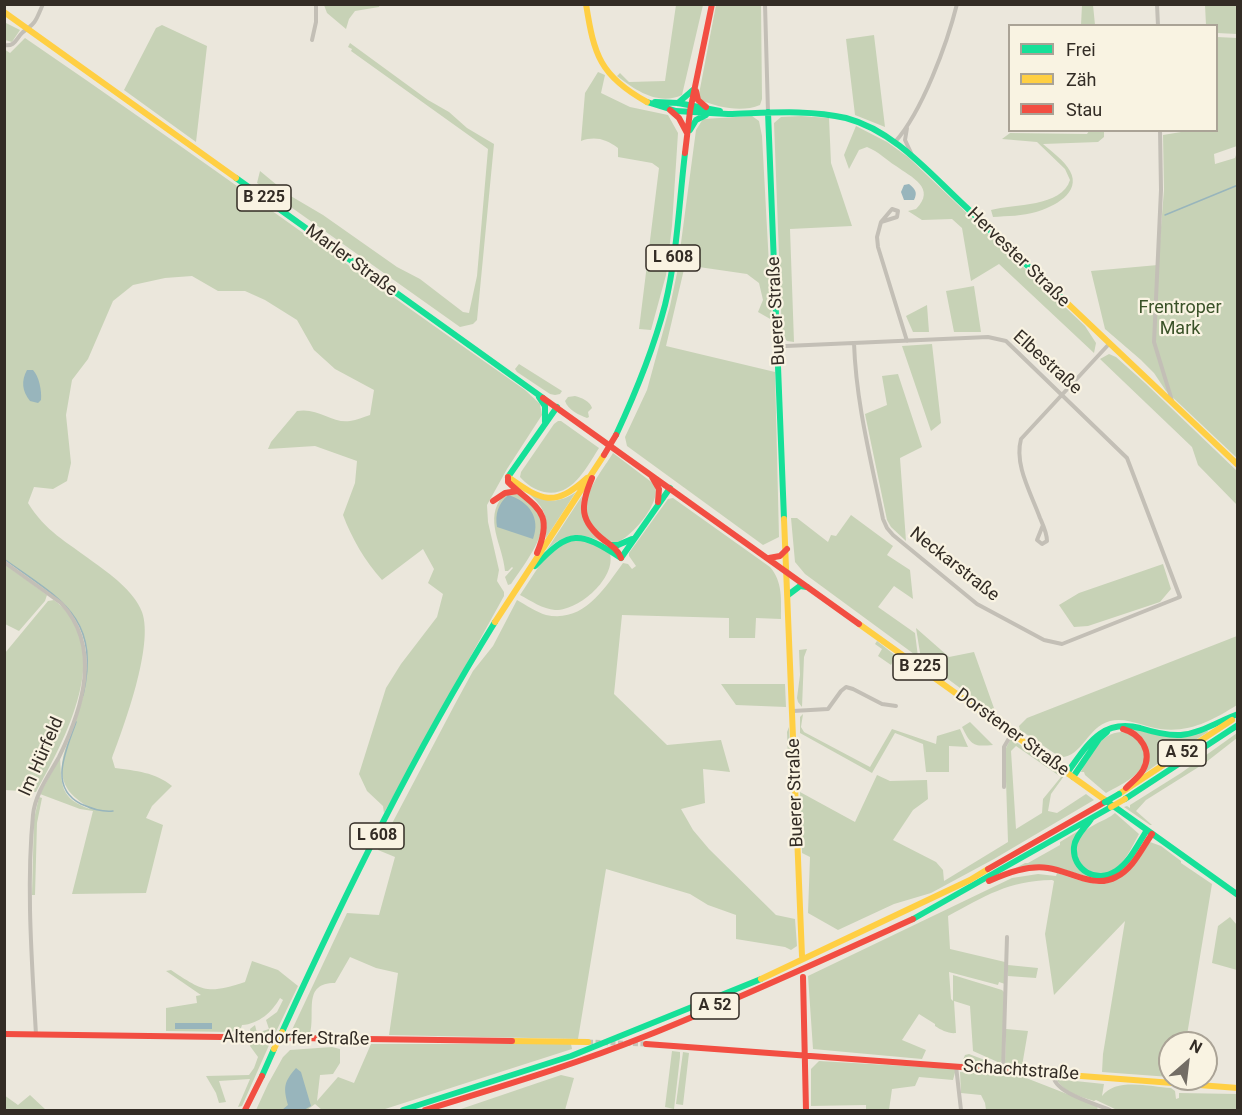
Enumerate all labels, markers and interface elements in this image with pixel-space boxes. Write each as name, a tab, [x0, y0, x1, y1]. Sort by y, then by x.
legend	[1008, 24, 1218, 132]
text: Frei	[1066, 39, 1096, 60]
text: Zäh	[1066, 69, 1097, 90]
text: Stau	[1066, 99, 1102, 120]
road number: B 225	[237, 185, 291, 211]
street label: Hervester Straße	[962, 204, 1074, 312]
street label: Marler Straße	[301, 220, 401, 302]
road number: L 608	[646, 245, 700, 271]
street label: Buerer Straße	[763, 256, 791, 366]
park label: Frentroper Mark	[1139, 297, 1221, 340]
street label: Elbestraße	[1008, 326, 1086, 400]
street label: Neckarstraße	[905, 523, 1003, 607]
road number: B 225	[893, 654, 947, 680]
street label: Dorstener Straße	[951, 684, 1073, 782]
street label: Im Hürfeld	[15, 714, 69, 800]
street label: Buerer Straße	[783, 738, 809, 848]
road number: A 52	[1158, 740, 1206, 766]
road number: L 608	[350, 823, 404, 849]
road number: A 52	[691, 993, 739, 1019]
street label: Altendorfer Straße	[222, 1027, 370, 1051]
north arrow	[1158, 1031, 1218, 1091]
text: N	[1186, 1035, 1205, 1057]
street label: Schachtstraße	[962, 1056, 1080, 1086]

